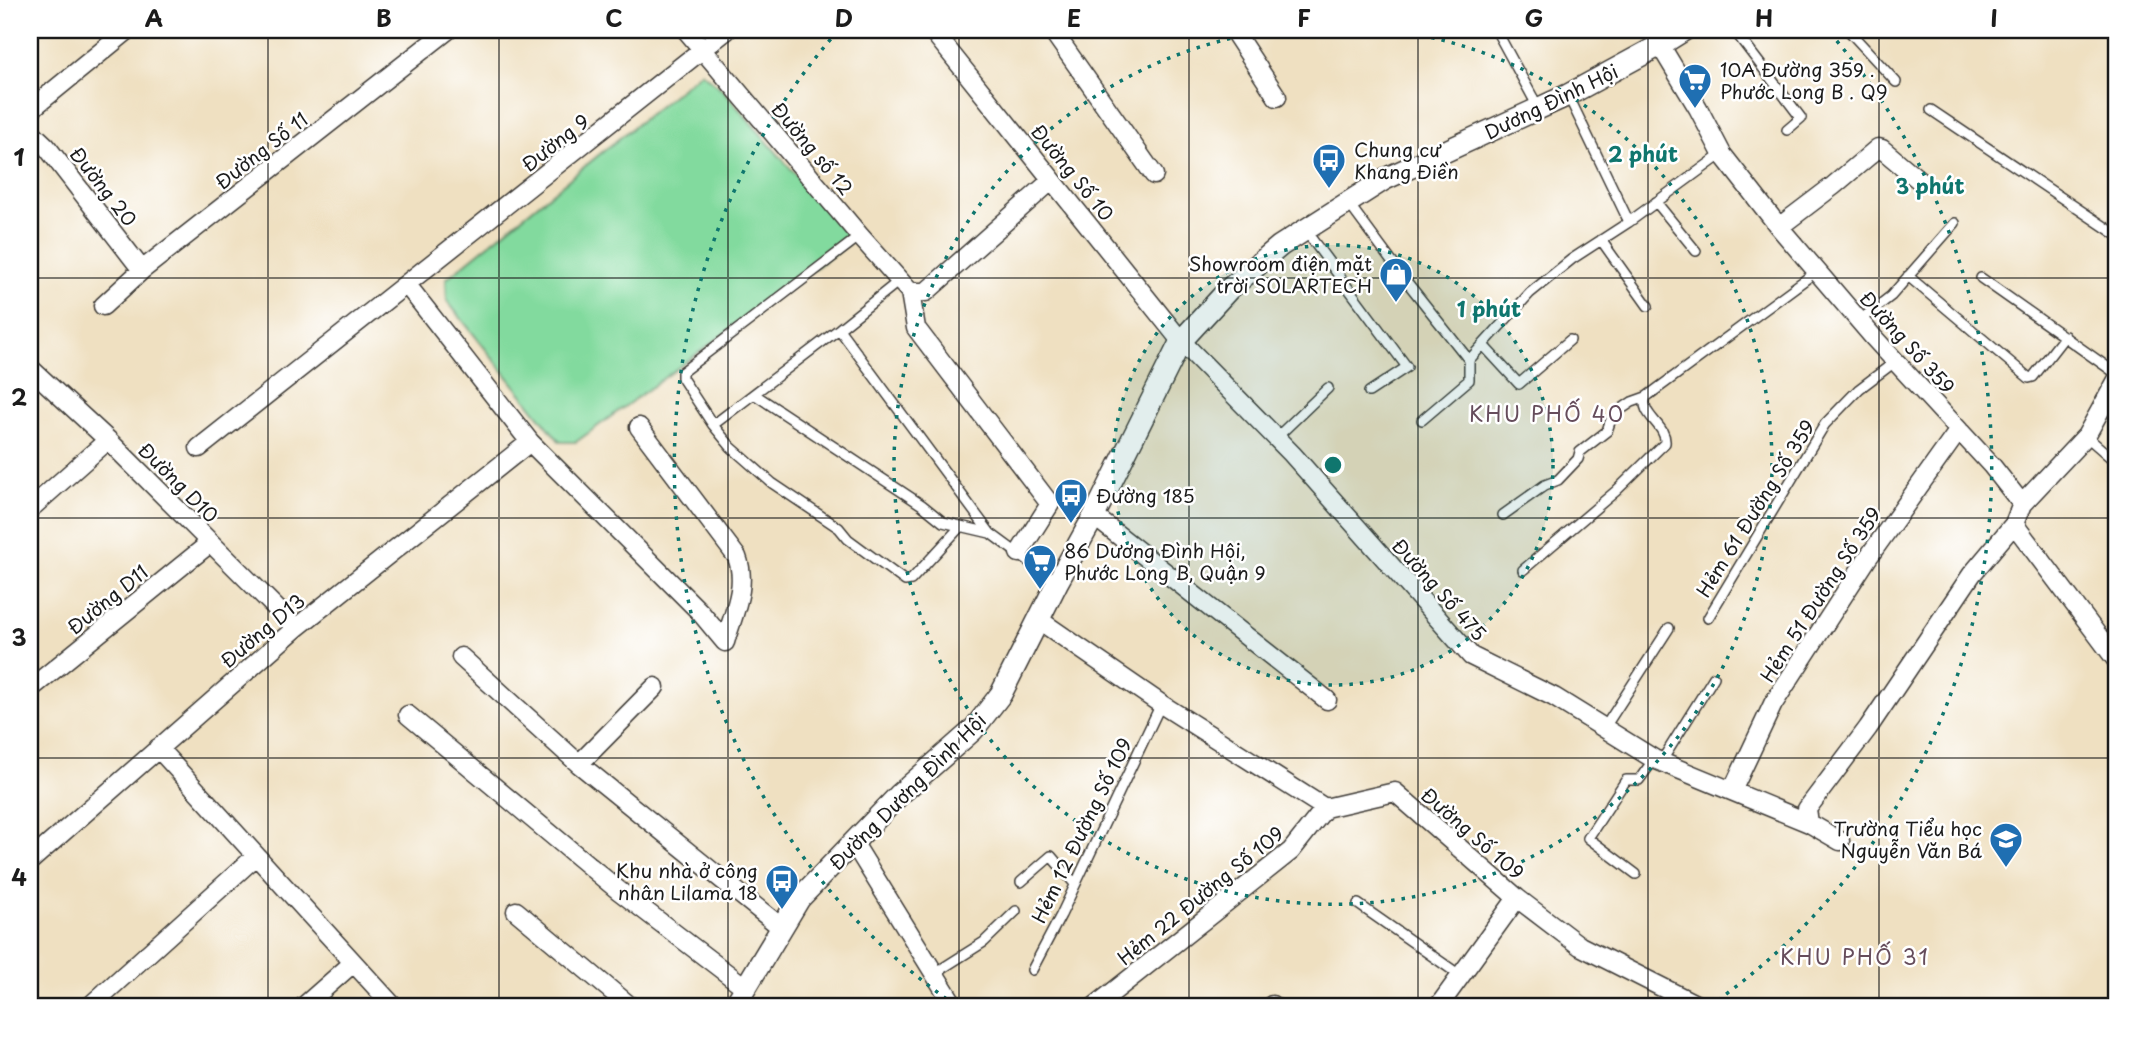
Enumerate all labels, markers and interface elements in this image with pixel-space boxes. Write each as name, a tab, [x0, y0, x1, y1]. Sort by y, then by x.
text: A	[145, 0, 163, 35]
text: B	[376, 0, 392, 35]
text: C	[605, 0, 623, 35]
text: D	[835, 0, 853, 35]
text: E	[1067, 0, 1081, 35]
text: F	[1297, 0, 1311, 35]
text: G	[1525, 0, 1543, 35]
text: H	[1755, 0, 1773, 35]
text: I	[1990, 0, 1998, 35]
place label: 10A Đường 359 . Phước Long B . Q9	[1720, 55, 1888, 105]
street label: Dương Đình Hội	[1479, 57, 1623, 145]
supermarket icon: 10A Đường 359 . Phước Long B . Q9	[1676, 61, 1714, 110]
street label: Đường số 12	[766, 95, 860, 201]
street label: Đường Số 11	[209, 105, 313, 195]
street label: Đường 9	[515, 107, 595, 177]
street label: Đường Số 10	[1025, 118, 1121, 226]
place label: Chung cư Khang Điền	[1354, 135, 1459, 185]
text: 2 phút	[1608, 137, 1678, 169]
text: 1	[14, 139, 25, 174]
street label: Đường 20	[64, 140, 144, 232]
bus stop icon: Chung cư Khang Điền	[1310, 141, 1348, 190]
text: 3 phút	[1895, 169, 1965, 201]
place label: Showroom điện mặt trời SOLARTECH	[1189, 249, 1372, 299]
shop icon: Showroom điện mặt trời SOLARTECH	[1377, 255, 1415, 304]
street label: Đường Số 359	[1854, 284, 1962, 400]
text: 1 phút	[1457, 292, 1521, 324]
text: 2	[11, 379, 27, 414]
district label: KHU PHỐ 40	[1469, 397, 1625, 429]
street label: Hẻm 61 Đường Số 359	[1689, 414, 1821, 602]
street label: Đường D10	[133, 436, 225, 528]
centre of rings	[1321, 453, 1345, 477]
bus stop icon: Đường 185	[1052, 476, 1090, 525]
place label: Đường 185	[1096, 481, 1195, 509]
street label: Hẻm 51 Đường Số 359	[1753, 501, 1887, 687]
street label: Đường Số 475	[1386, 532, 1494, 646]
place label: 86 Dương Đình Hội, Phước Long B, Quận 9	[1064, 536, 1266, 586]
supermarket icon: 86 Dương Đình Hội, Phước Long B, Quận 9	[1021, 542, 1059, 591]
street label: Đường D11	[61, 558, 153, 640]
street label: Đường D13	[214, 586, 310, 674]
text: 3	[11, 619, 27, 654]
street label: Đường Dương Đình Hội	[822, 706, 992, 876]
street label: Hẻm 12 Đường Số 109	[1024, 733, 1138, 927]
street label: Đường Số 109	[1416, 780, 1530, 886]
place label: Trường Tiểu học Nguyễn Văn Bá	[1834, 814, 1983, 864]
street label: Hẻm 22 Đường Số 109	[1111, 819, 1289, 971]
school or university icon: Trường Tiểu học Nguyễn Văn Bá	[1987, 820, 2025, 869]
place label: Khu nhà ở công nhân Lilama 18	[616, 856, 758, 906]
text: 4	[11, 859, 27, 894]
bus stop icon: Khu nhà ở công nhân Lilama 18	[763, 862, 801, 911]
district label: KHU PHỐ 31	[1780, 940, 1930, 972]

